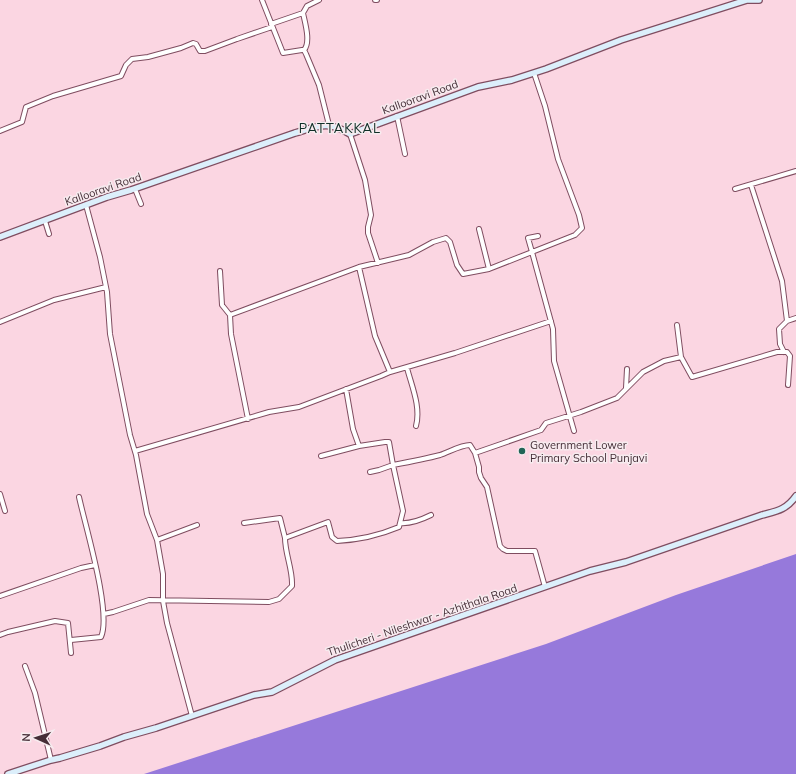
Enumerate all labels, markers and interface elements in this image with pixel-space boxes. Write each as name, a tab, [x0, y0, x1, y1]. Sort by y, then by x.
street label: Kallooravi Road	[380, 77, 460, 117]
district label: PATTAKKAL	[299, 120, 381, 136]
street label: Kallooravi Road	[63, 169, 143, 209]
place label: Government Lower Primary School Punjavi	[530, 438, 647, 465]
marker: Government Lower Primary School Punjavi	[517, 446, 527, 456]
street label: Thulicheri - Nileshwar - Azhithala Road	[325, 581, 519, 659]
north arrow	[16, 718, 56, 758]
text: N	[19, 733, 33, 742]

